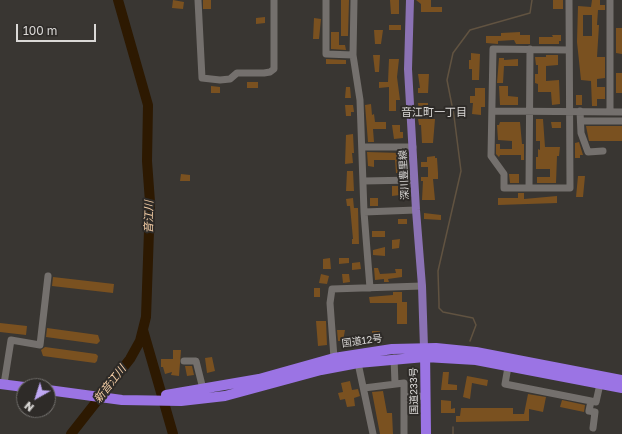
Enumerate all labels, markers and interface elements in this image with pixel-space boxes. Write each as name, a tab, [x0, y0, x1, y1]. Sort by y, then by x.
scale bar	[18, 16, 98, 42]
text: 100 m	[23, 23, 57, 38]
district label: 音江町一丁目	[401, 106, 467, 120]
street label: 深川豊里線	[397, 150, 411, 200]
water label: 音江川	[142, 200, 156, 234]
street label: 国道12号	[341, 332, 383, 350]
water label: 新音江川	[91, 363, 129, 405]
street label: 国道233号	[408, 367, 420, 415]
north arrow	[16, 378, 56, 418]
text: N	[21, 399, 36, 415]

